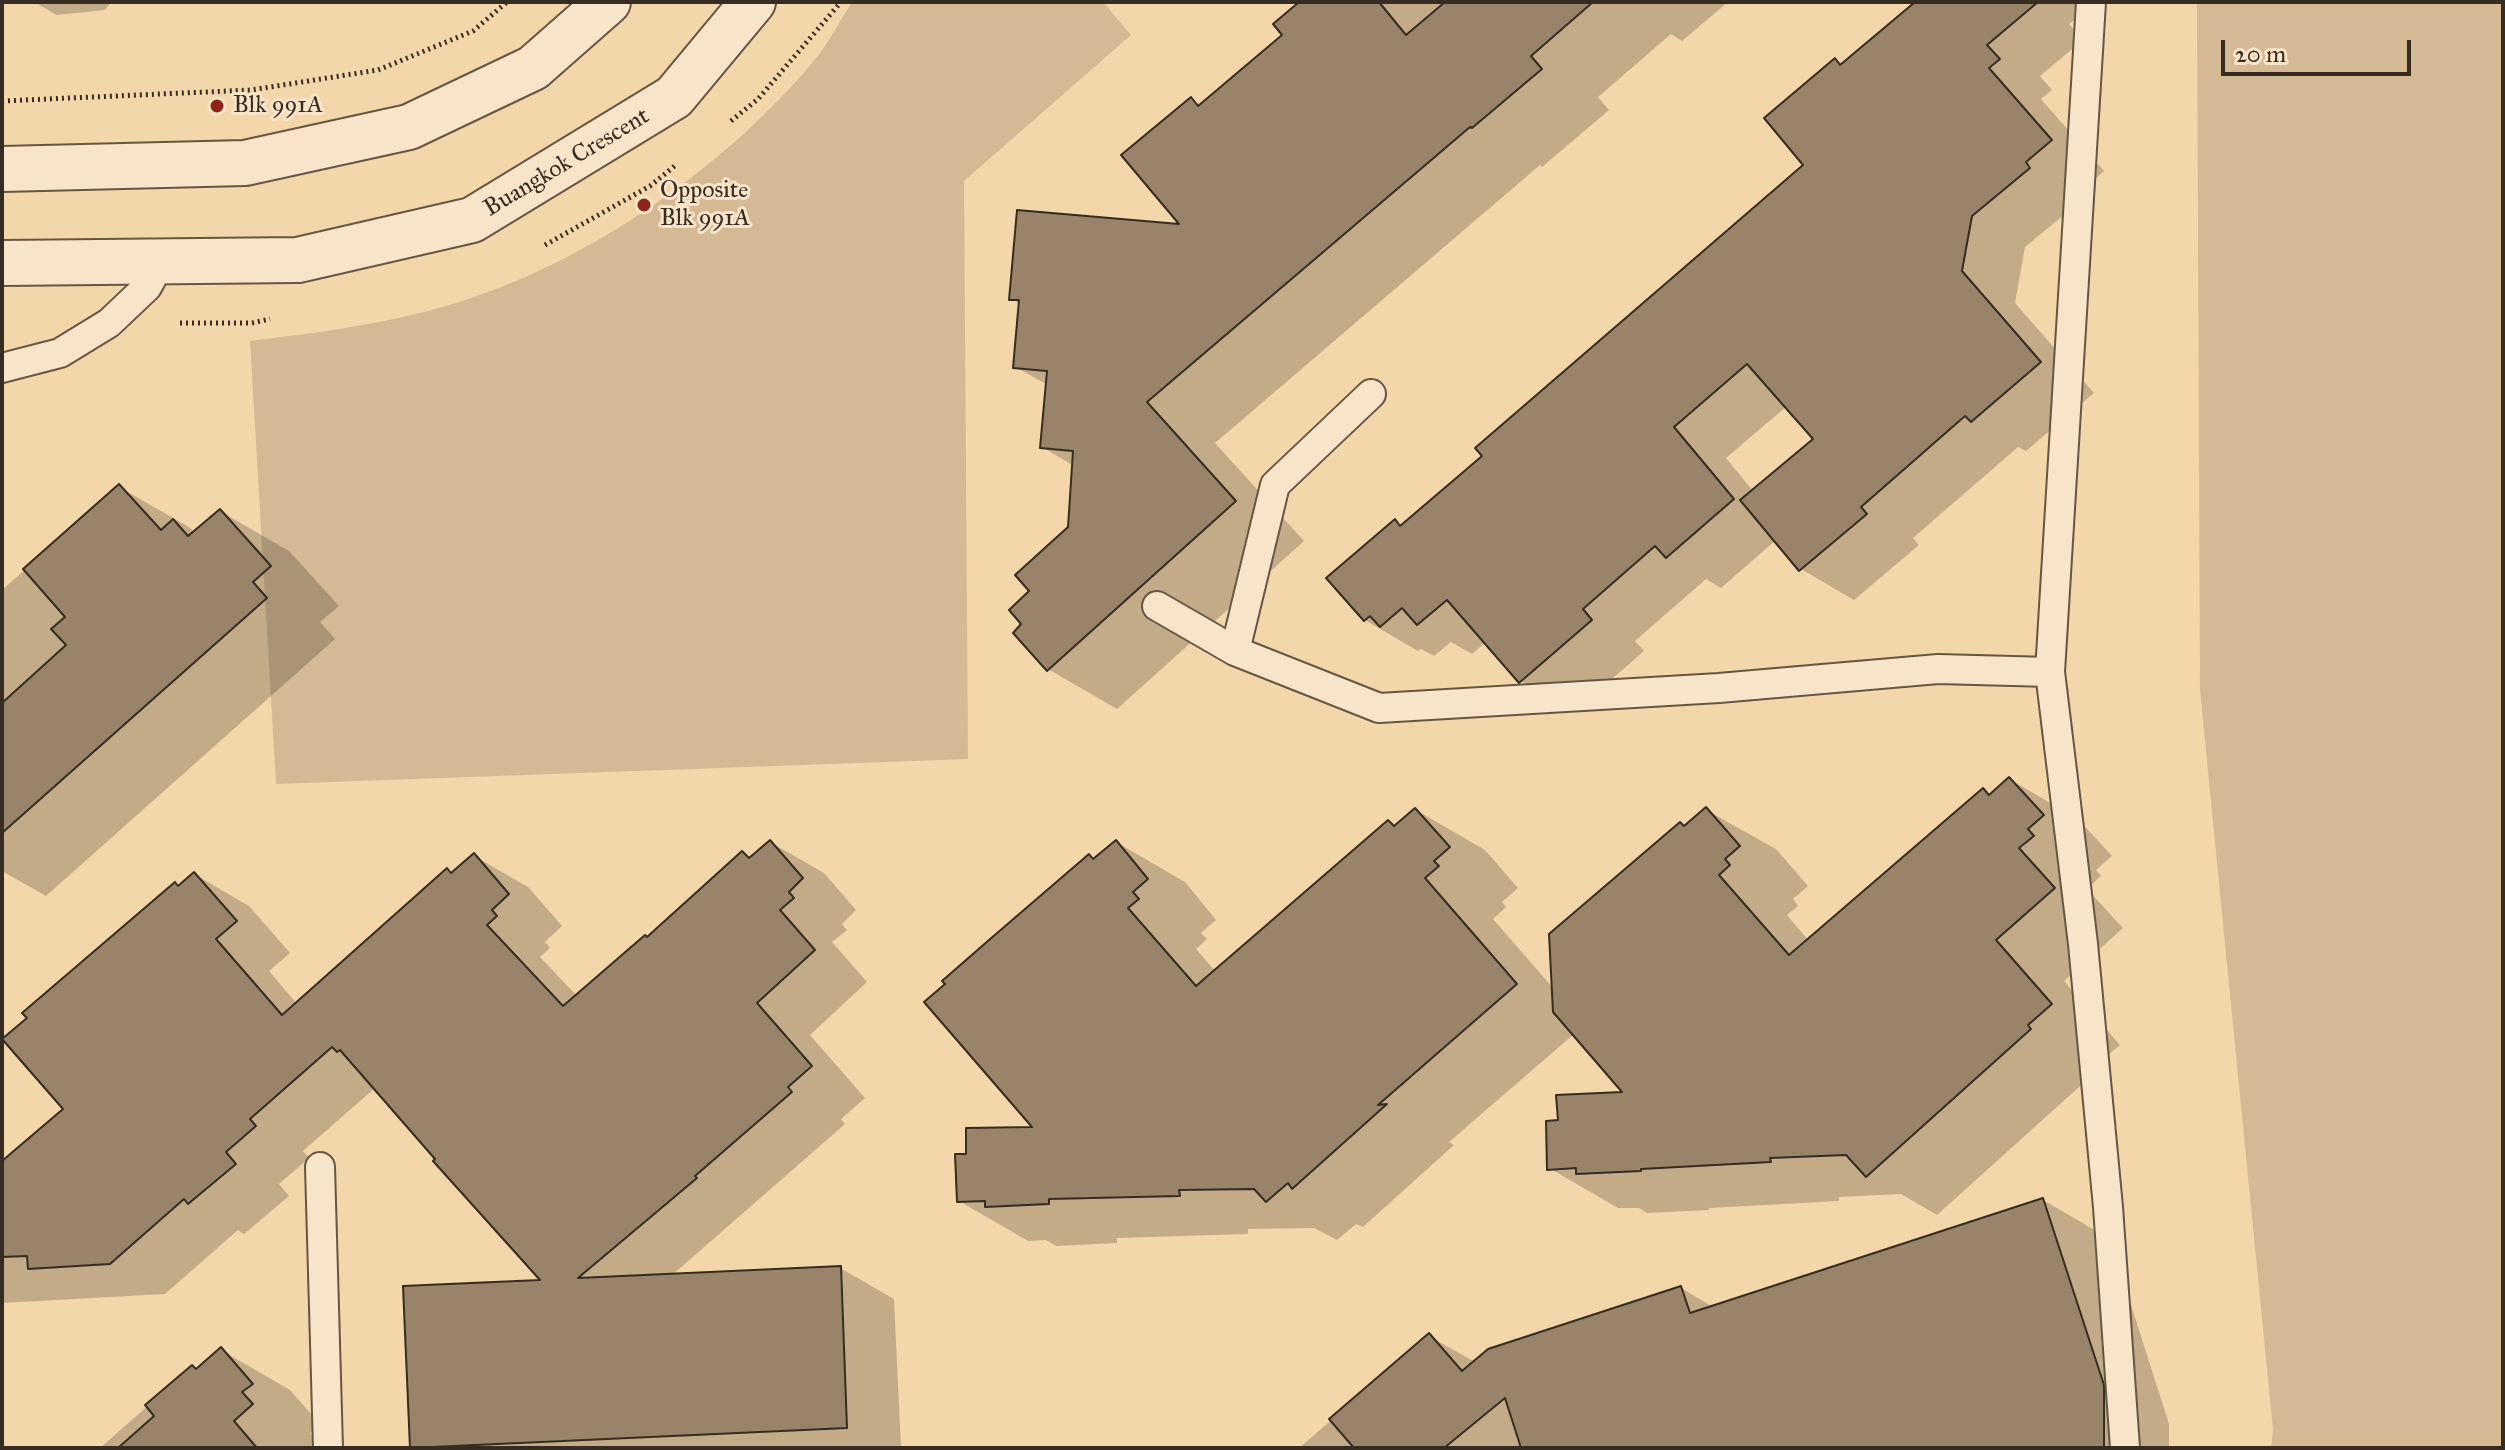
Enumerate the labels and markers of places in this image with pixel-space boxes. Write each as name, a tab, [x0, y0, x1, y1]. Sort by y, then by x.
place label: Blk 991A	[233, 92, 323, 120]
marker: Blk 991A	[208, 97, 226, 115]
place label: Opposite Blk 991A	[660, 177, 750, 233]
marker: Opposite Blk 991A	[635, 196, 653, 214]

